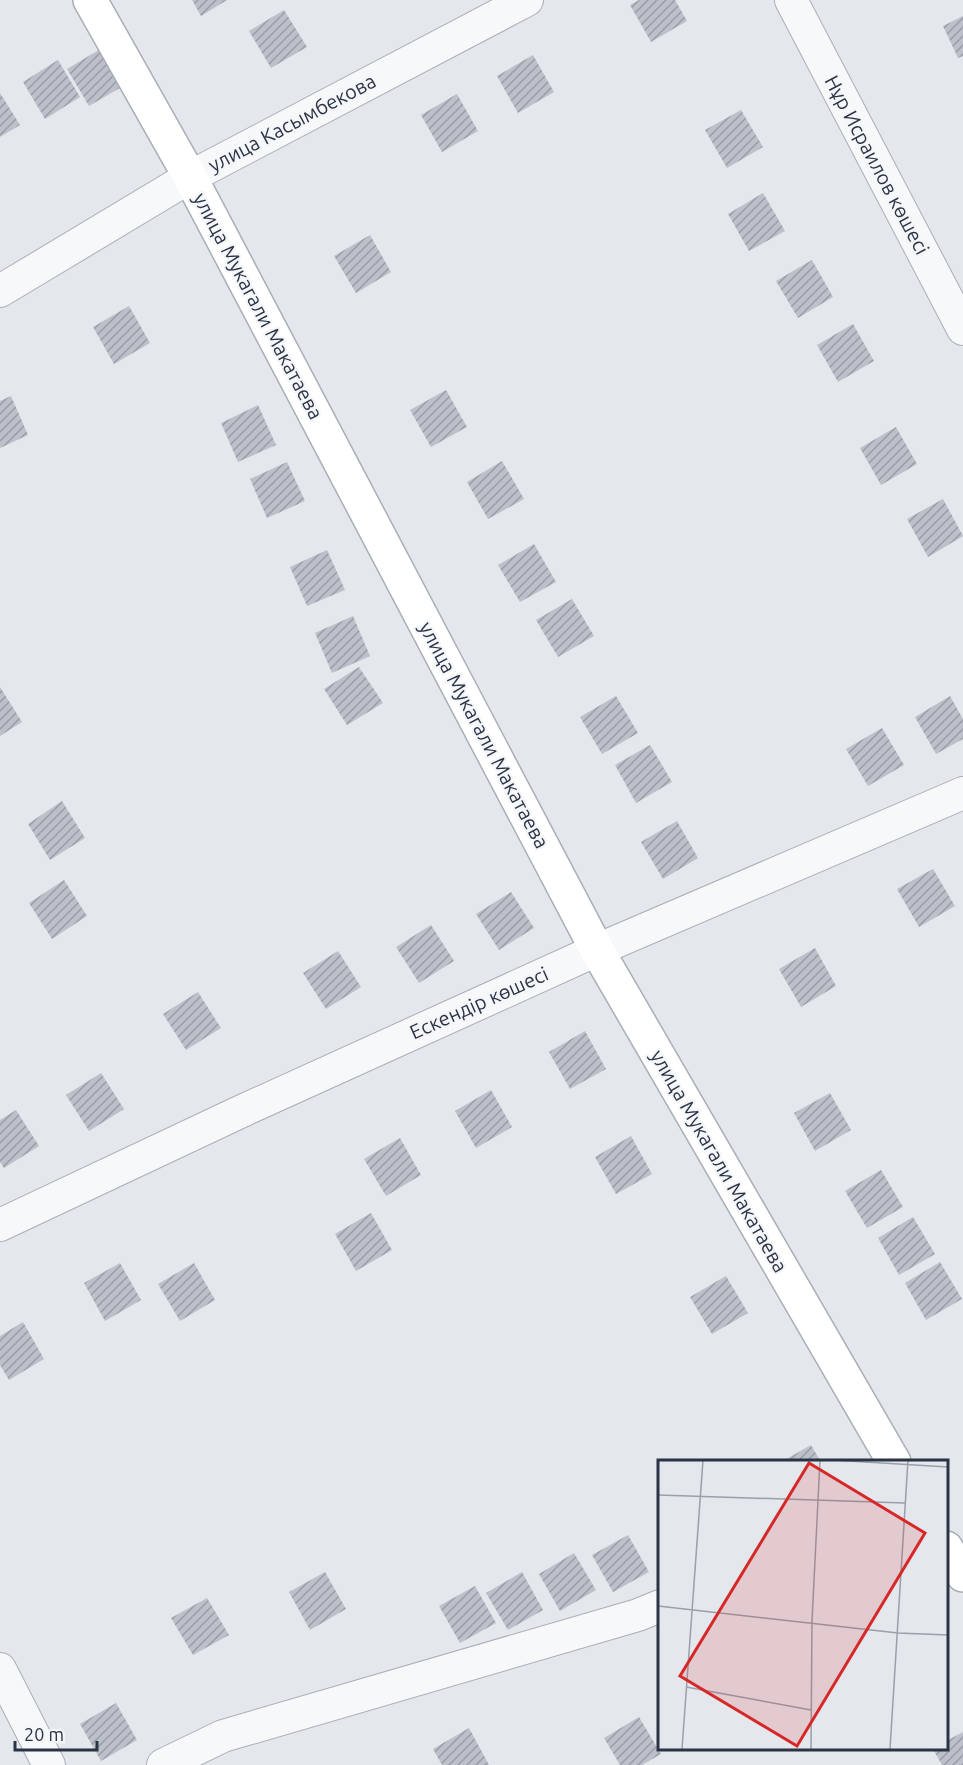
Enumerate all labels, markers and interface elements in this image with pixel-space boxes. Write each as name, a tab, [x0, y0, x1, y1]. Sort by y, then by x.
street label: улица Касымбекова	[204, 69, 379, 176]
street label: Нұр Исраилов көшесі	[820, 71, 934, 258]
street label: улица Мукагали Макатаева	[189, 189, 328, 423]
street label: улица Мукагали Макатаева	[415, 618, 554, 852]
street label: Ескендір көшесі	[406, 962, 552, 1043]
street label: улица Мукагали Макатаева	[646, 1045, 793, 1276]
inset map	[658, 1460, 948, 1750]
scale bar	[15, 1714, 98, 1752]
text: 20 m	[24, 1724, 64, 1744]

